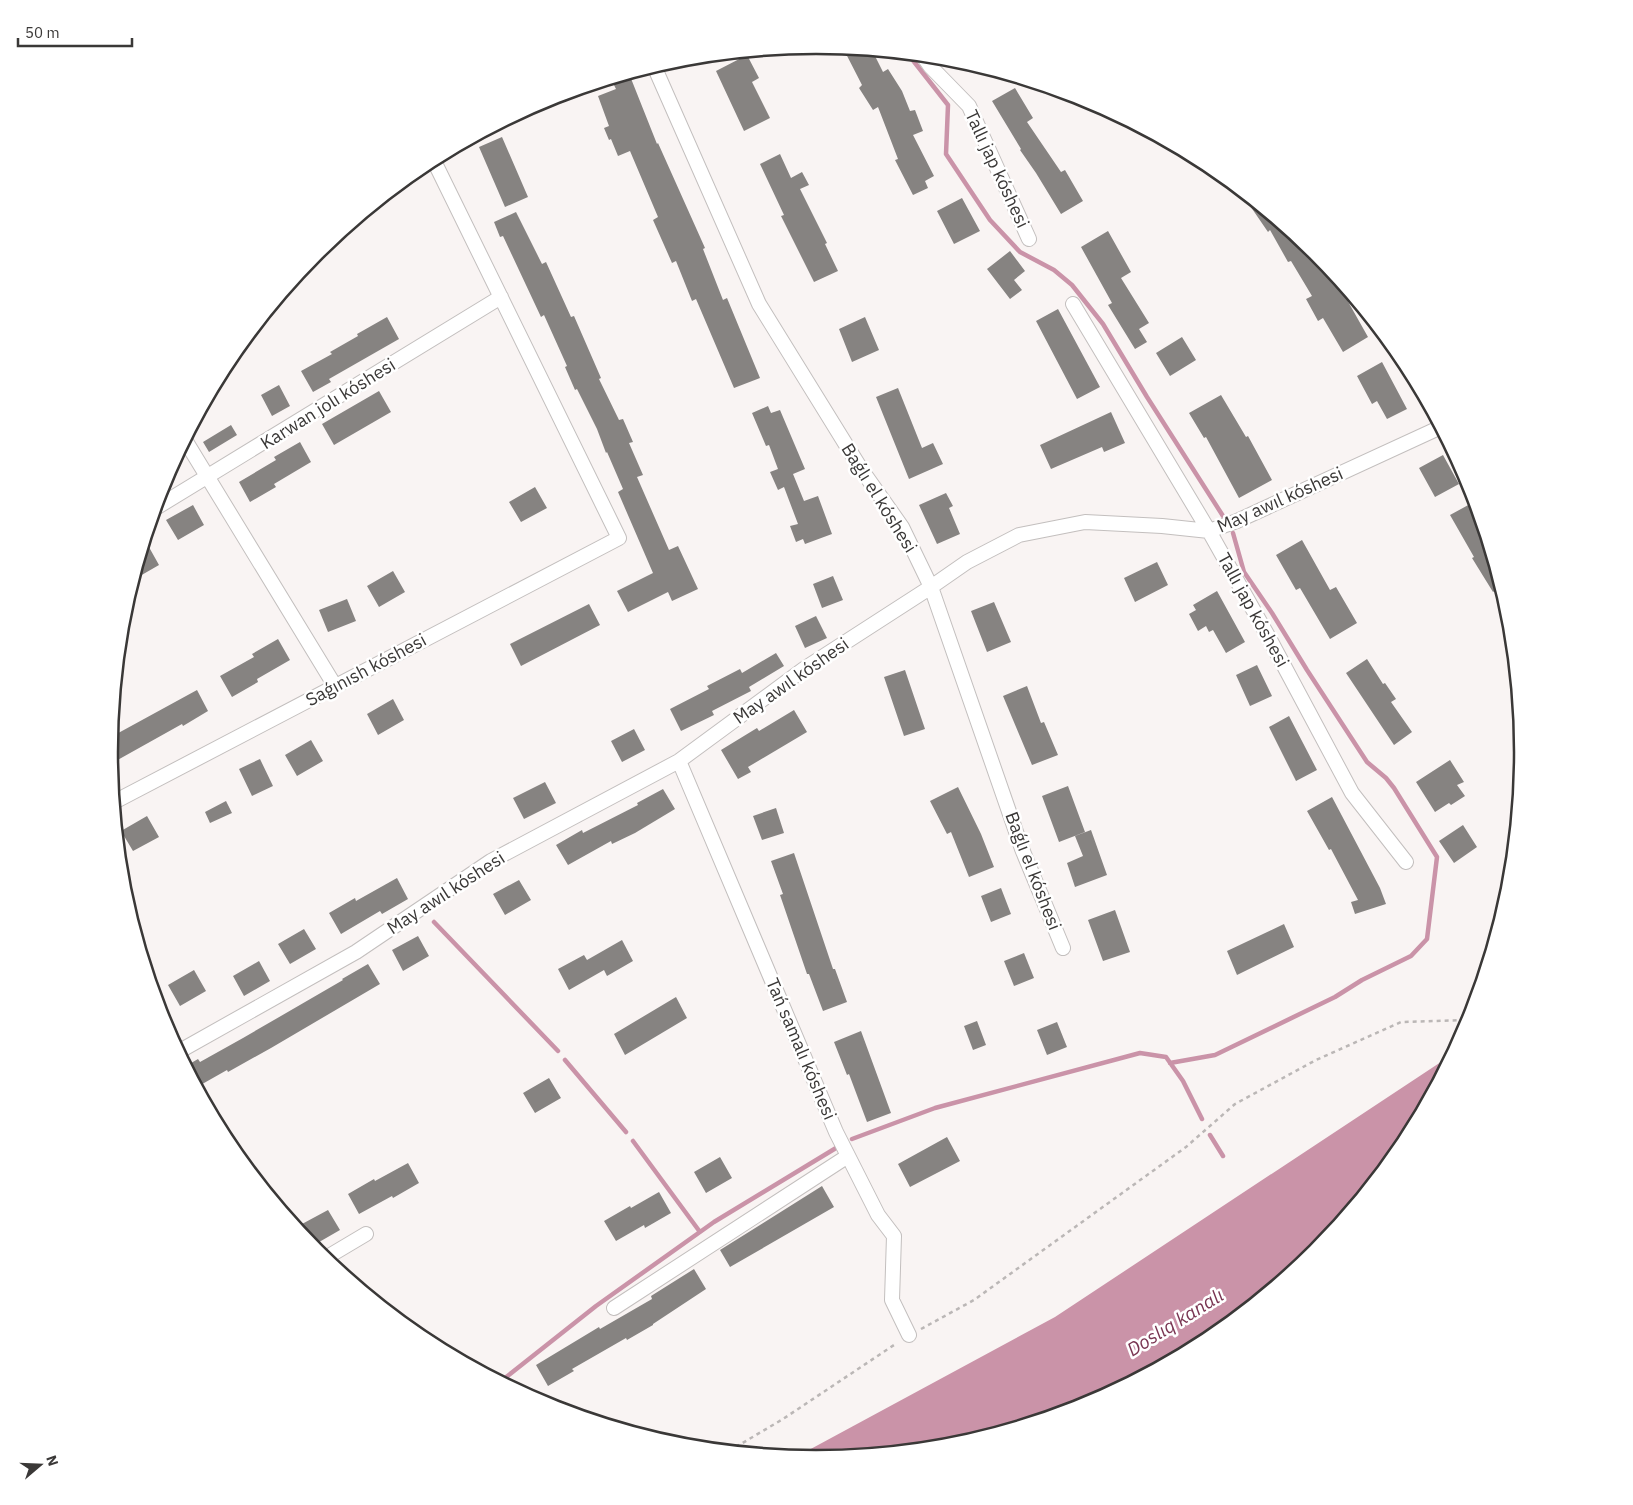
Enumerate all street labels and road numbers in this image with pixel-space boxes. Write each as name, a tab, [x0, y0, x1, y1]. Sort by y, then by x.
street label: Tallı jap kóshesi	[960, 106, 1035, 231]
street label: Karwan jolı kóshesi	[256, 353, 399, 454]
street label: Baǵlı el kóshesi	[837, 439, 922, 557]
street label: May awıl kóshesi	[1213, 461, 1347, 538]
street label: Tallı jap kóshesi	[1213, 549, 1294, 671]
street label: Saǵınısh kóshesi	[301, 628, 430, 711]
street label: May awıl kóshesi	[728, 632, 853, 729]
street label: Baǵlı el kóshesi	[1000, 808, 1067, 933]
street label: May awıl kóshesi	[383, 846, 509, 939]
street label: Tań samalı kóshesi	[761, 974, 842, 1123]

